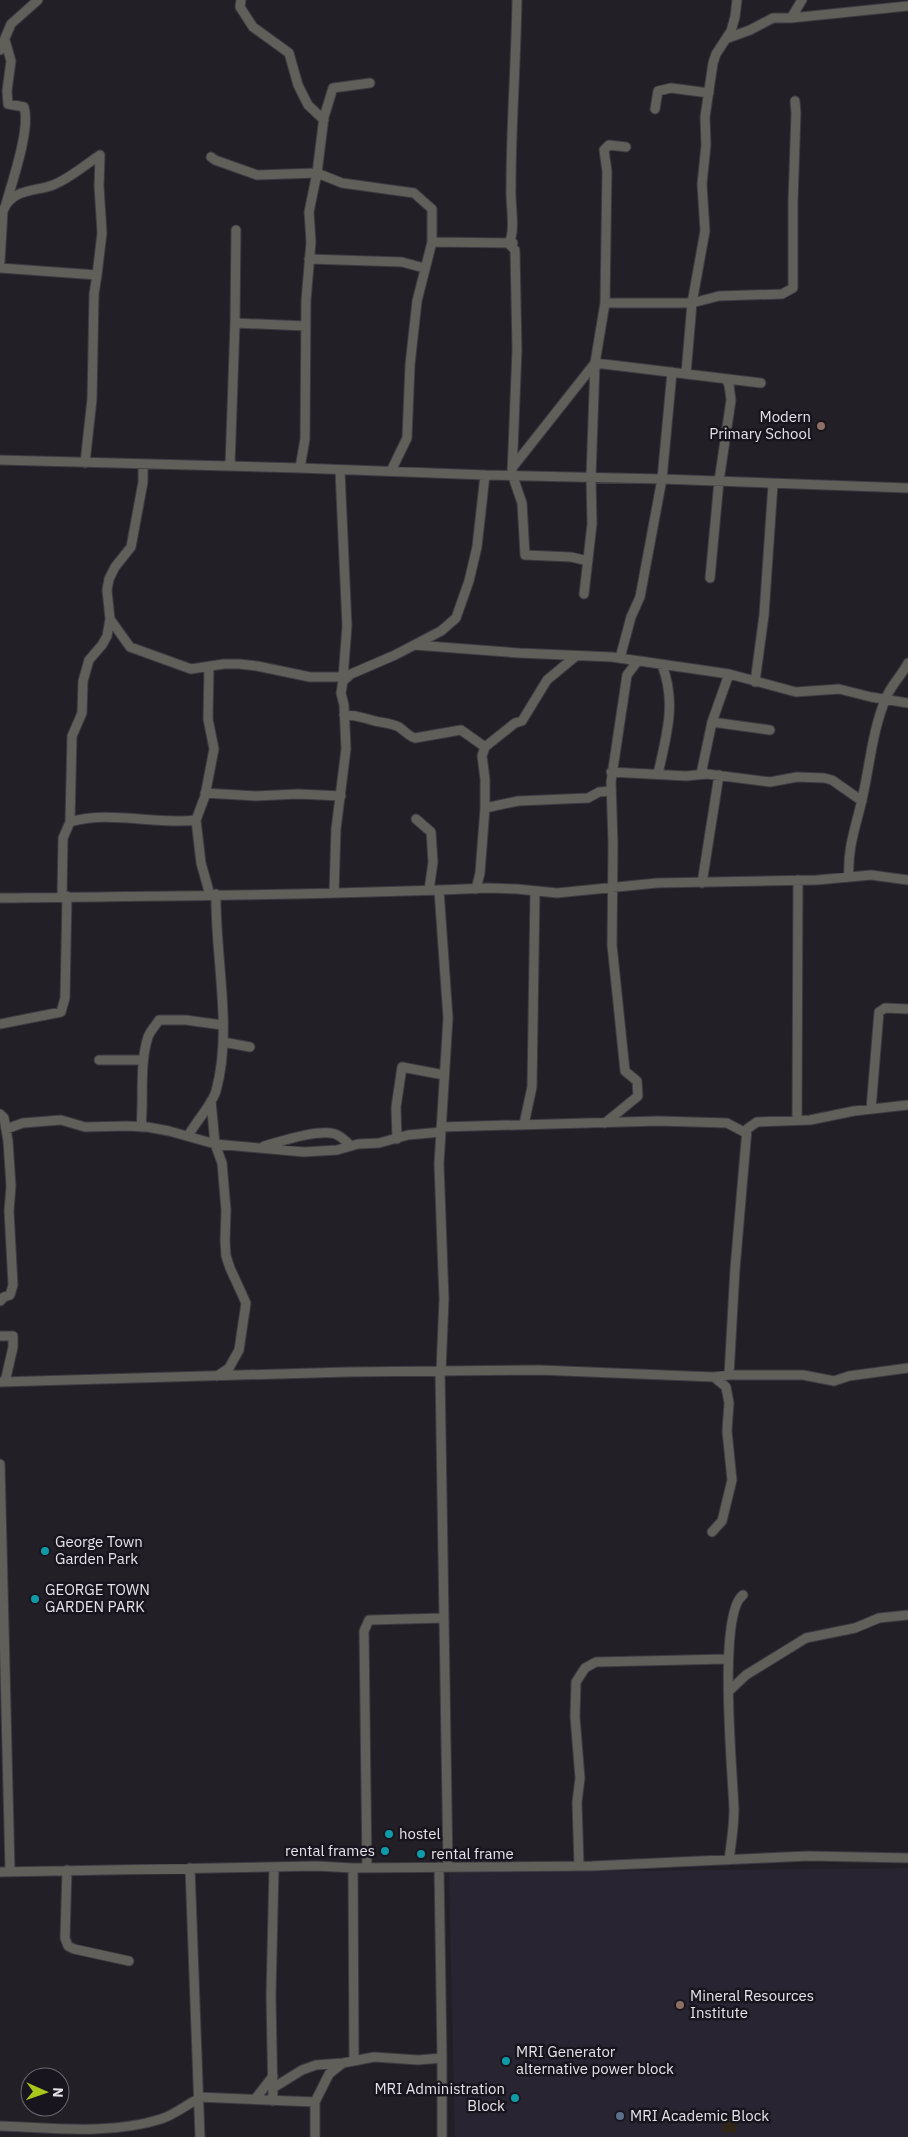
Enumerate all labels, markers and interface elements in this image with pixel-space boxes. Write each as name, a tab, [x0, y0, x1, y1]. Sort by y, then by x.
place label: Modern Primary School	[709, 407, 811, 443]
marker: Modern Primary School	[815, 420, 827, 432]
place label: George Town Garden Park	[55, 1532, 143, 1568]
marker: George Town Garden Park	[39, 1545, 51, 1557]
place label: GEORGE TOWN GARDEN PARK	[45, 1580, 150, 1616]
marker: GEORGE TOWN GARDEN PARK	[29, 1593, 41, 1605]
place label: hostel	[399, 1824, 441, 1843]
marker: hostel	[383, 1828, 395, 1840]
place label: rental frames	[285, 1841, 375, 1860]
place label: rental frame	[431, 1844, 514, 1863]
marker: rental frames	[379, 1845, 391, 1857]
marker: rental frame	[415, 1848, 427, 1860]
place label: Mineral Resources Institute	[690, 1986, 814, 2022]
marker: Mineral Resources Institute	[674, 1999, 686, 2011]
place label: MRI Generator alternative power block	[516, 2042, 674, 2078]
marker: MRI Generator alternative power block	[500, 2055, 512, 2067]
north arrow	[20, 2067, 70, 2117]
place label: MRI Administration Block	[374, 2079, 505, 2115]
text: N	[49, 2087, 67, 2098]
marker: MRI Administration Block	[509, 2092, 521, 2104]
place label: MRI Academic Block	[630, 2106, 769, 2125]
marker: MRI Academic Block	[614, 2110, 626, 2122]

